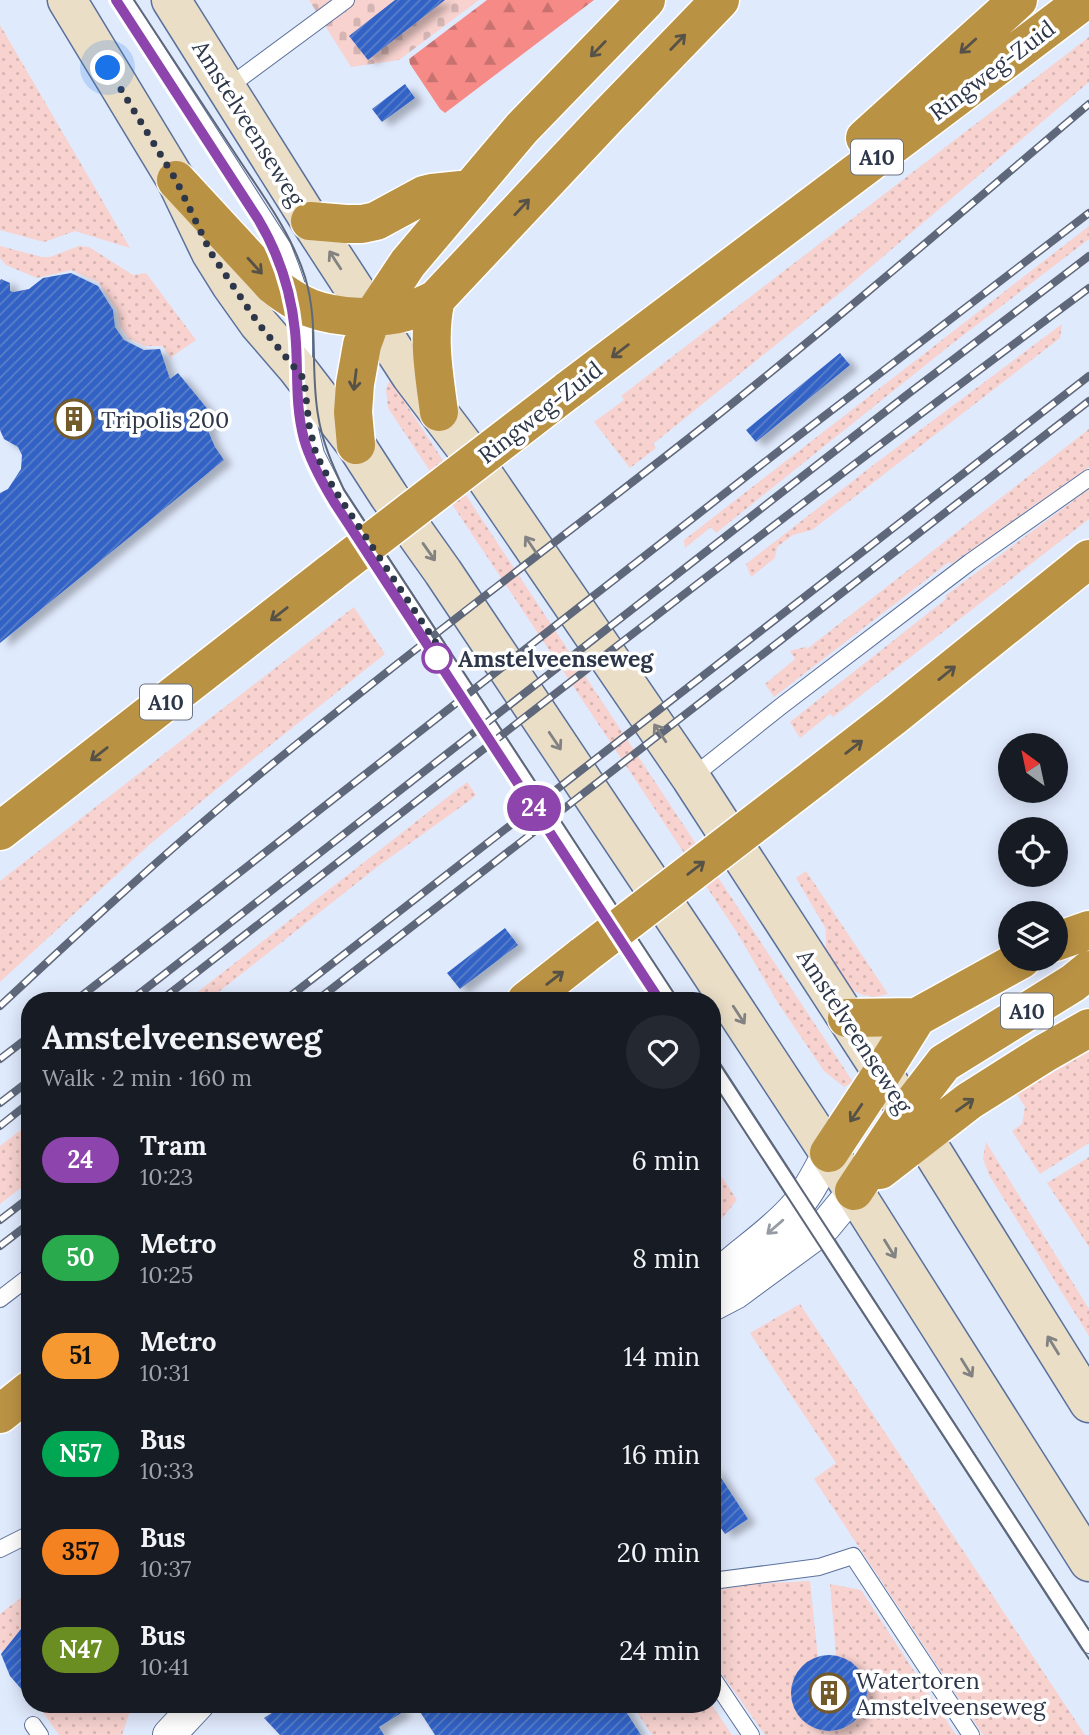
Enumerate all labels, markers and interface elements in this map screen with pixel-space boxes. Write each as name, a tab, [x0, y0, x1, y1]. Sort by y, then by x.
street label: Ringweg-Zuid	[924, 13, 1061, 127]
street label: Amstelveenseweg	[186, 34, 312, 212]
one-way arrow	[670, 34, 687, 51]
one-way arrow	[959, 37, 977, 53]
one-way arrow	[589, 40, 606, 57]
your location	[90, 50, 125, 85]
road number: A10	[851, 140, 903, 174]
one-way arrow	[514, 199, 531, 216]
one-way arrow	[328, 251, 342, 270]
one-way arrow	[247, 257, 263, 275]
one-way arrow	[611, 343, 630, 358]
street label: Ringweg-Zuid	[472, 354, 608, 469]
one-way arrow	[349, 368, 362, 391]
building icon: Tripolis 200	[53, 398, 95, 440]
place label: Tripolis 200	[101, 405, 229, 434]
one-way arrow	[524, 536, 539, 555]
one-way arrow	[422, 542, 436, 561]
one-way arrow	[270, 606, 288, 621]
marker: Amstelveenseweg	[422, 643, 452, 673]
place label: Amstelveenseweg	[458, 644, 654, 673]
one-way arrow	[938, 665, 956, 681]
road number: A10	[140, 684, 192, 720]
one-way arrow	[652, 724, 667, 743]
one-way arrow	[548, 731, 563, 750]
north arrow	[998, 733, 1068, 803]
map controls	[998, 733, 1068, 971]
one-way arrow	[844, 739, 863, 754]
one-way arrow	[91, 746, 109, 761]
line badge: 24	[503, 785, 566, 831]
text: 24	[521, 792, 547, 823]
button: locate	[998, 817, 1068, 887]
one-way arrow	[687, 861, 705, 876]
button: layers	[998, 901, 1068, 971]
street label: Amstelveenseweg	[791, 943, 920, 1120]
one-way arrow	[545, 971, 564, 986]
road number: A10	[1001, 993, 1053, 1028]
one-way arrow	[731, 1005, 746, 1024]
button: heart	[626, 1015, 700, 1089]
text: Amstelveenseweg	[42, 1016, 322, 1058]
text: Walk · 2 min · 160 m	[42, 1063, 252, 1092]
one-way arrow	[955, 1098, 974, 1112]
one-way arrow	[848, 1103, 863, 1122]
text: Tram	[140, 1129, 207, 1162]
text: 24	[68, 1144, 93, 1175]
text: 6 min	[632, 1144, 700, 1177]
text: 10:23	[140, 1162, 193, 1191]
one-way arrow	[766, 1219, 784, 1235]
text: Metro	[140, 1227, 216, 1260]
one-way arrow	[884, 1238, 898, 1258]
text: 50	[66, 1242, 95, 1273]
text: 8 min	[632, 1242, 700, 1275]
text: 10:25	[140, 1260, 193, 1289]
text: Metro	[140, 1325, 216, 1358]
one-way arrow	[1045, 1336, 1060, 1355]
text: 51	[69, 1340, 92, 1371]
text: 14 min	[623, 1340, 700, 1373]
one-way arrow	[960, 1357, 974, 1377]
text: 10:31	[140, 1358, 190, 1387]
text: Bus	[140, 1423, 186, 1456]
text: N57	[59, 1438, 102, 1469]
text: 16 min	[622, 1438, 700, 1471]
text: 10:33	[140, 1456, 194, 1485]
text: Bus	[140, 1521, 186, 1554]
text: 357	[62, 1536, 99, 1567]
text: 20 min	[617, 1536, 700, 1569]
text: 10:37	[140, 1554, 191, 1583]
text: Bus	[140, 1619, 186, 1652]
text: N47	[59, 1634, 102, 1665]
text: 24 min	[619, 1634, 700, 1667]
text: 10:41	[140, 1652, 189, 1681]
place label: Watertoren Amstelveenseweg	[855, 1666, 1047, 1721]
building icon: Watertoren Amstelveenseweg	[808, 1672, 850, 1714]

